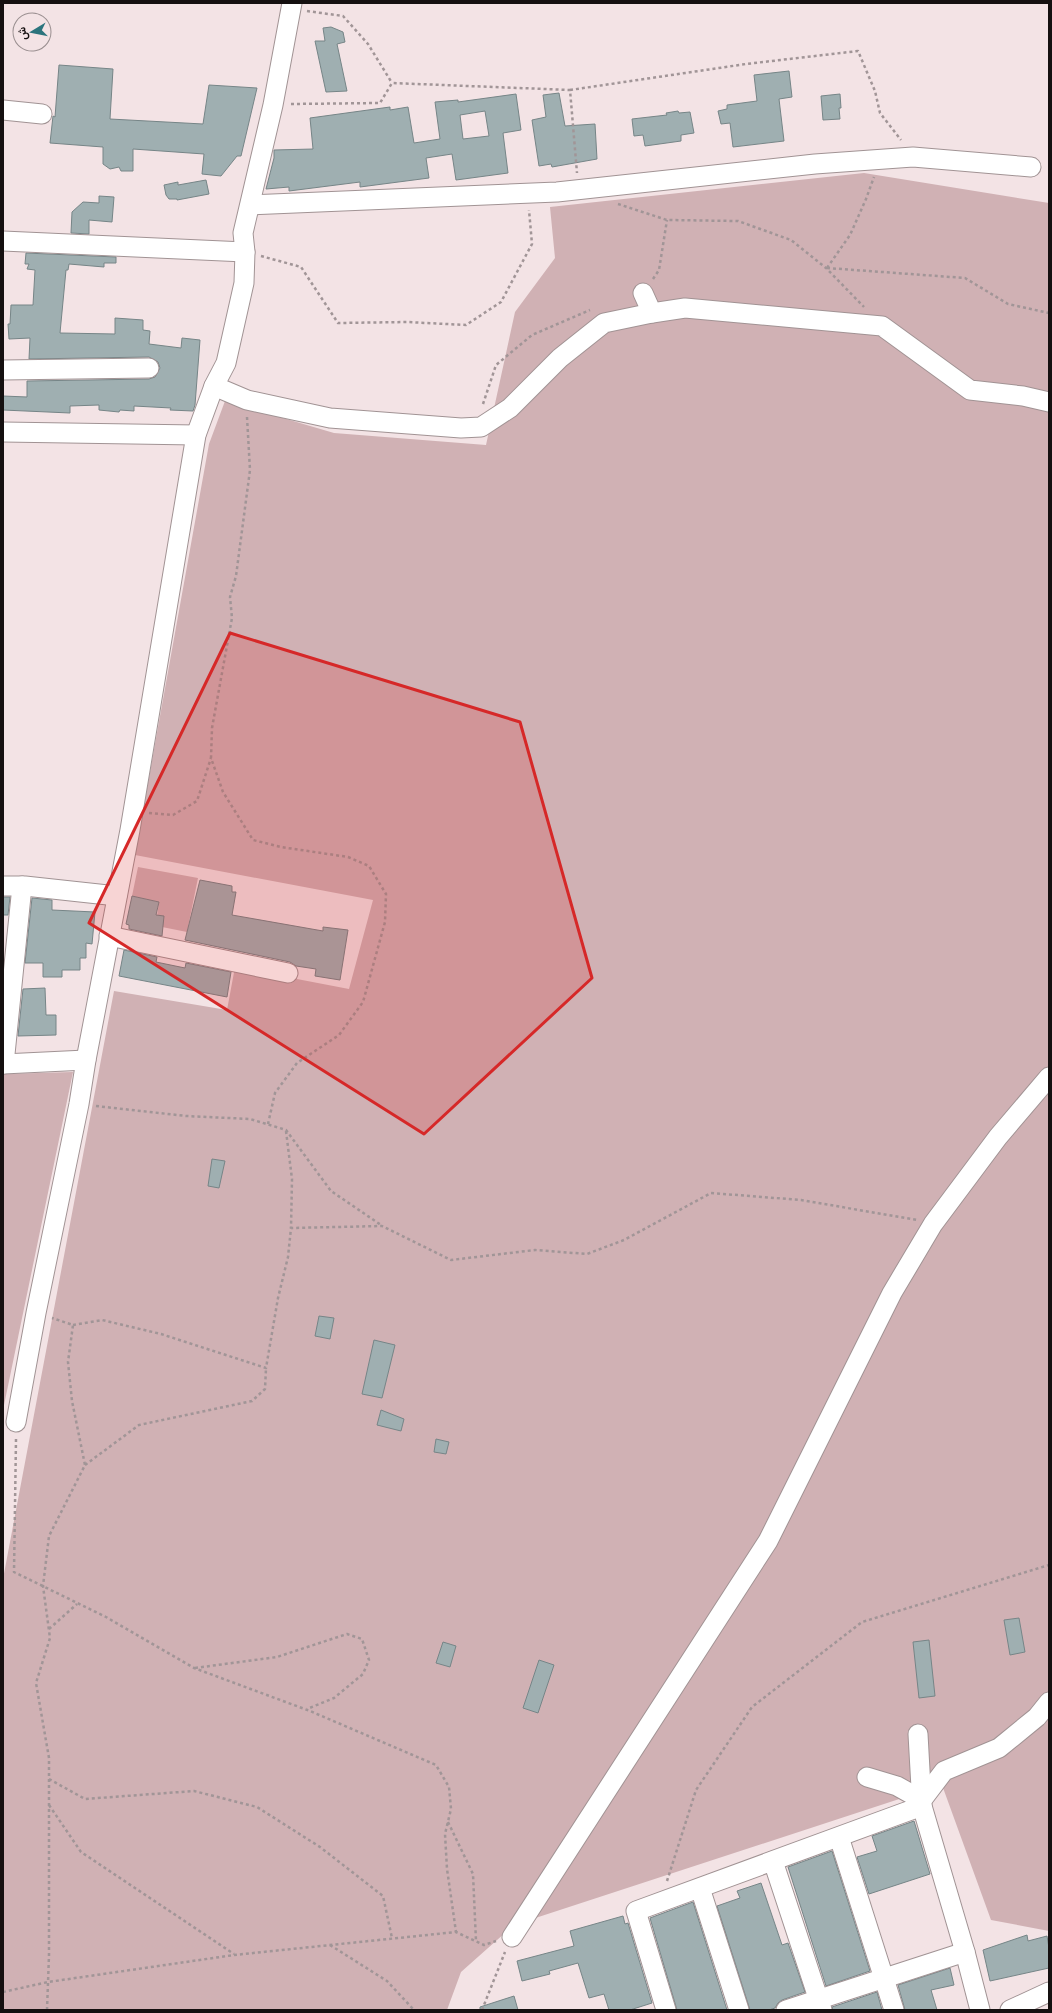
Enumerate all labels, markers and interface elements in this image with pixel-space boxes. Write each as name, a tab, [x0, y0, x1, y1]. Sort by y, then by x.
north arrow	[12, 12, 52, 52]
text: ش	[15, 26, 30, 41]

